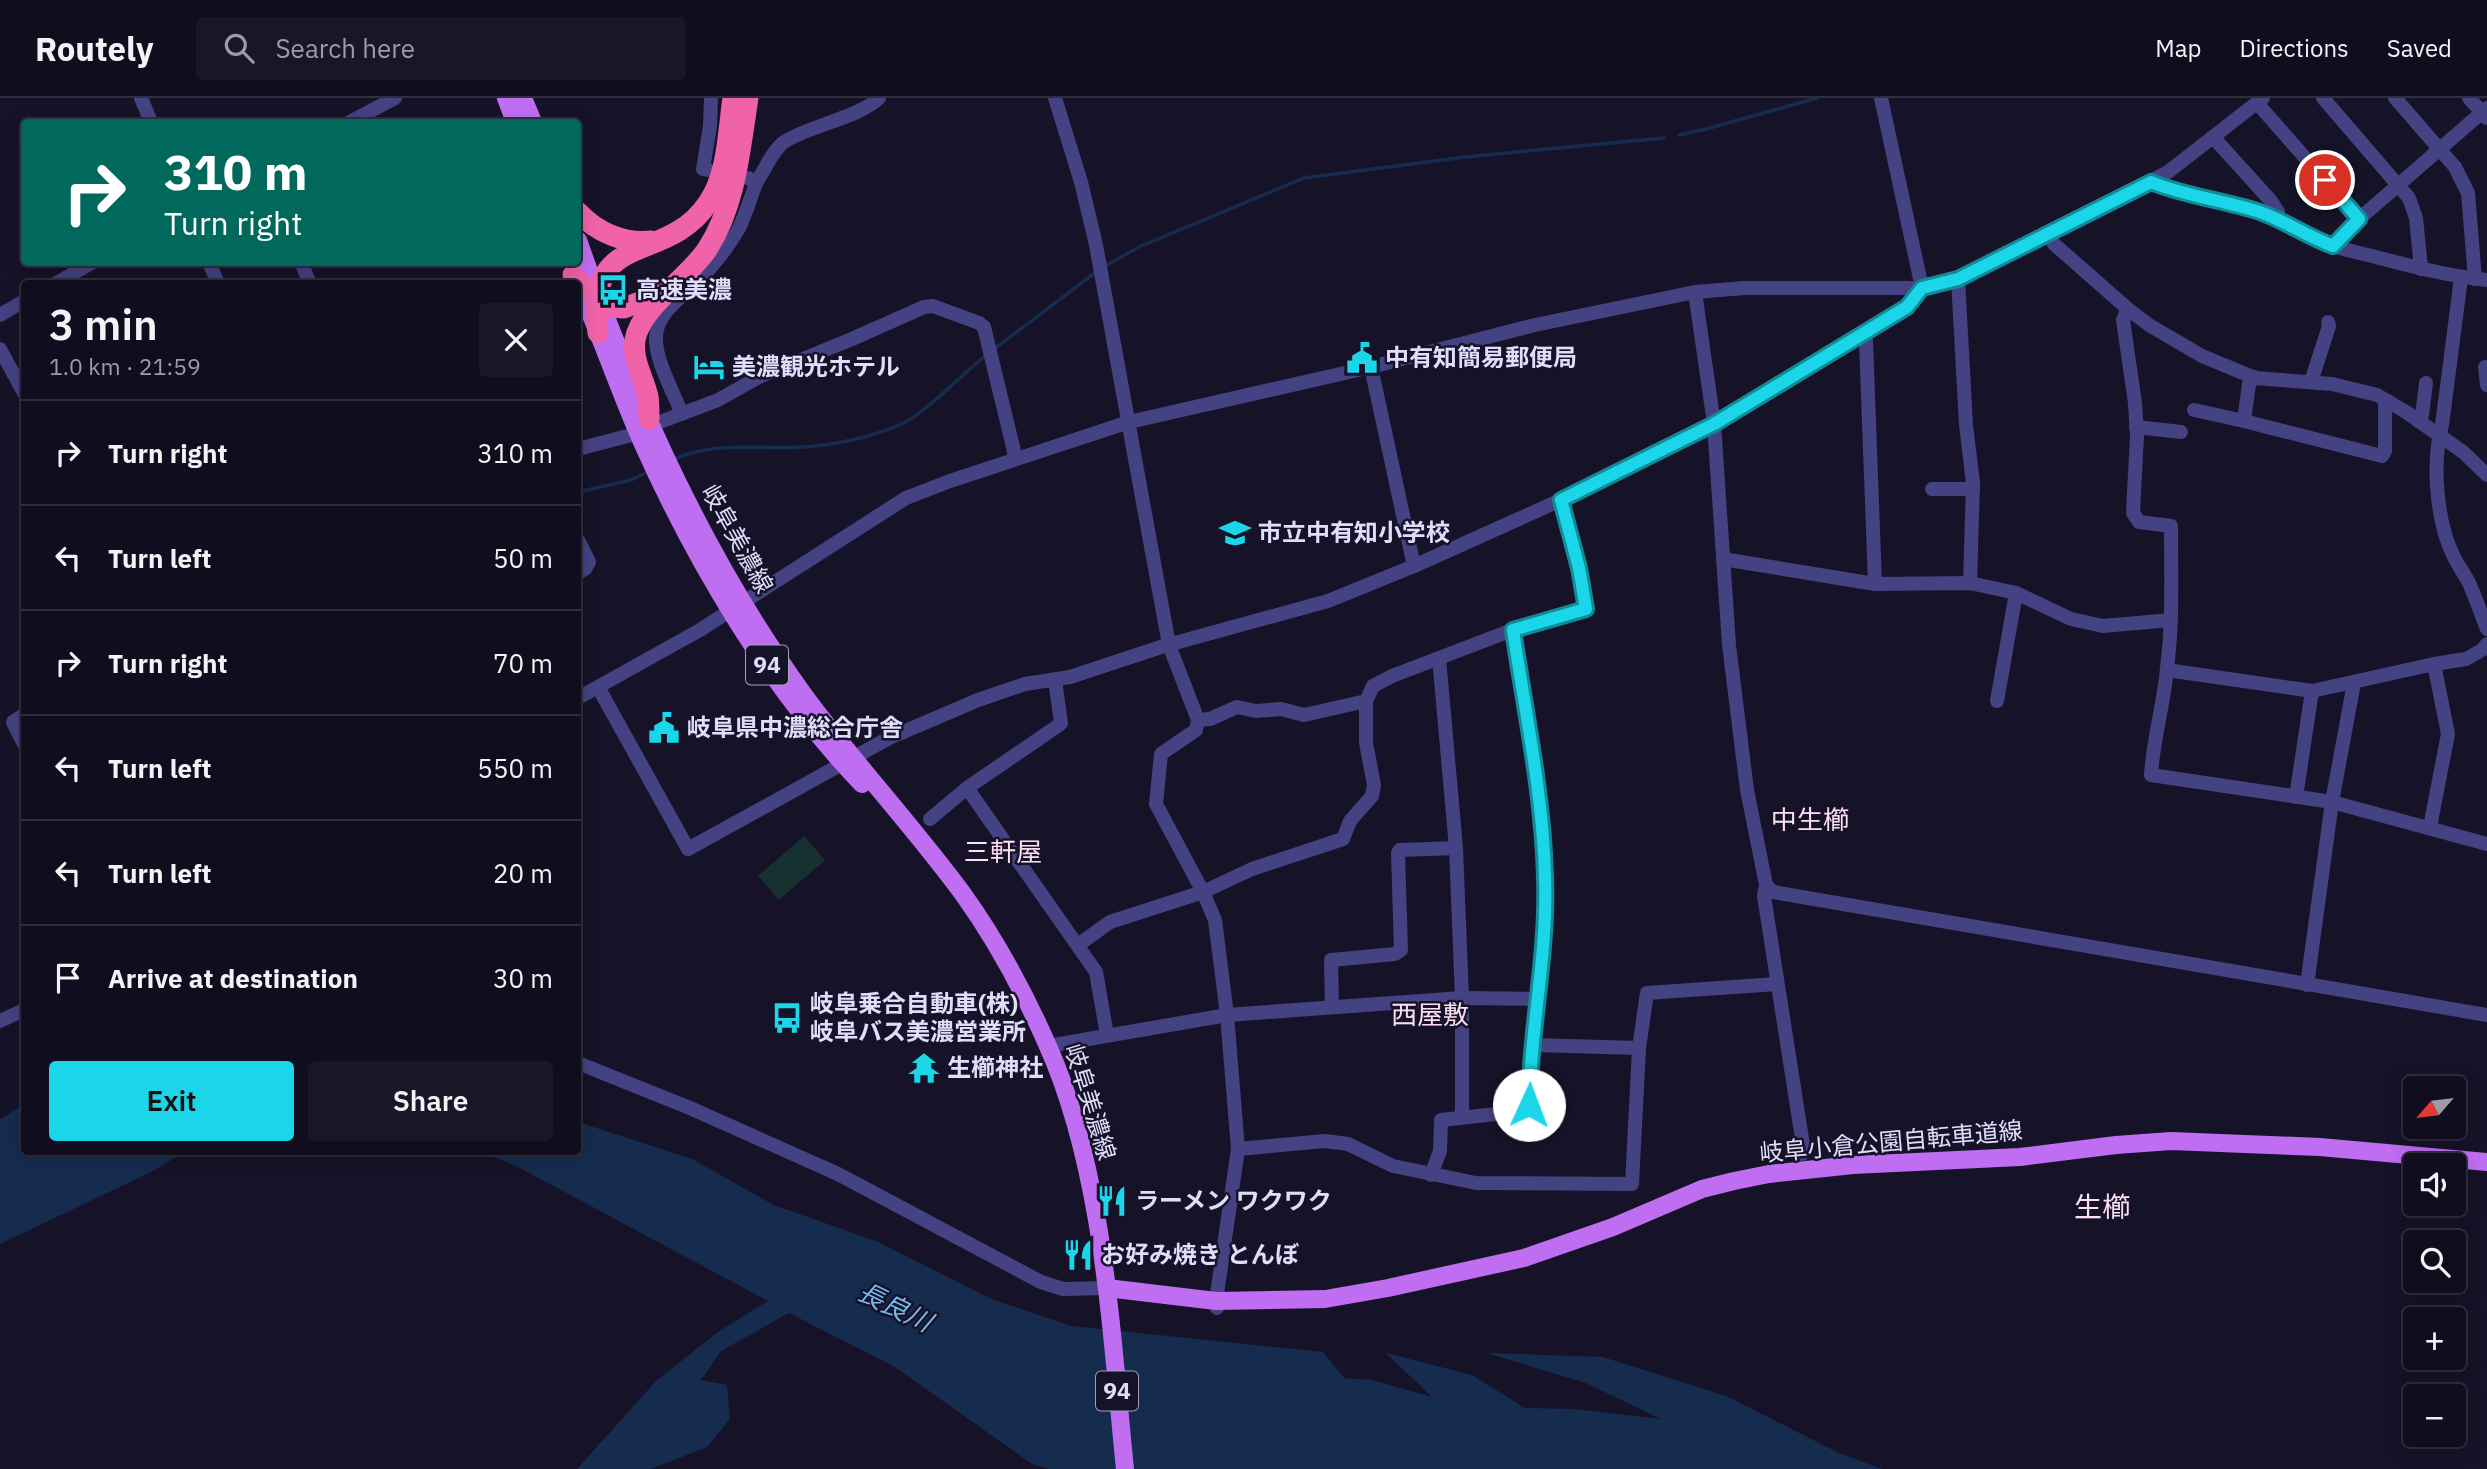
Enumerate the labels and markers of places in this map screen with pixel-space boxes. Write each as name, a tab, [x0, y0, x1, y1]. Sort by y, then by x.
pin	[2295, 150, 2355, 210]
bus stop icon: 高速美濃	[596, 273, 630, 307]
place label: 高速美濃	[636, 273, 732, 305]
public building icon: 中有知簡易郵便局	[1345, 341, 1379, 375]
place label: 中有知簡易郵便局	[1385, 341, 1577, 373]
hotel icon: 美濃観光ホテル	[692, 350, 726, 384]
place label: 美濃観光ホテル	[732, 350, 900, 382]
school or university icon: 市立中有知小学校	[1218, 516, 1252, 550]
place label: 市立中有知小学校	[1258, 516, 1450, 548]
public building icon: 岐阜県中濃総合庁舎	[647, 711, 681, 745]
place label: 岐阜県中濃総合庁舎	[687, 711, 903, 743]
place label: 岐阜乗合自動車(株) 岐阜バス美濃営業所	[810, 987, 1026, 1047]
bus stop icon: 岐阜乗合自動車(株) 岐阜バス美濃営業所	[770, 1001, 804, 1035]
temple icon: 生櫛神社	[907, 1051, 941, 1085]
place label: 生櫛神社	[947, 1051, 1043, 1083]
restaurant icon: ラーメン ワクワク	[1095, 1184, 1129, 1218]
place label: ラーメン ワクワク	[1135, 1184, 1332, 1216]
restaurant icon: お好み焼き とんぼ	[1061, 1238, 1095, 1272]
place label: お好み焼き とんぼ	[1101, 1238, 1300, 1270]

